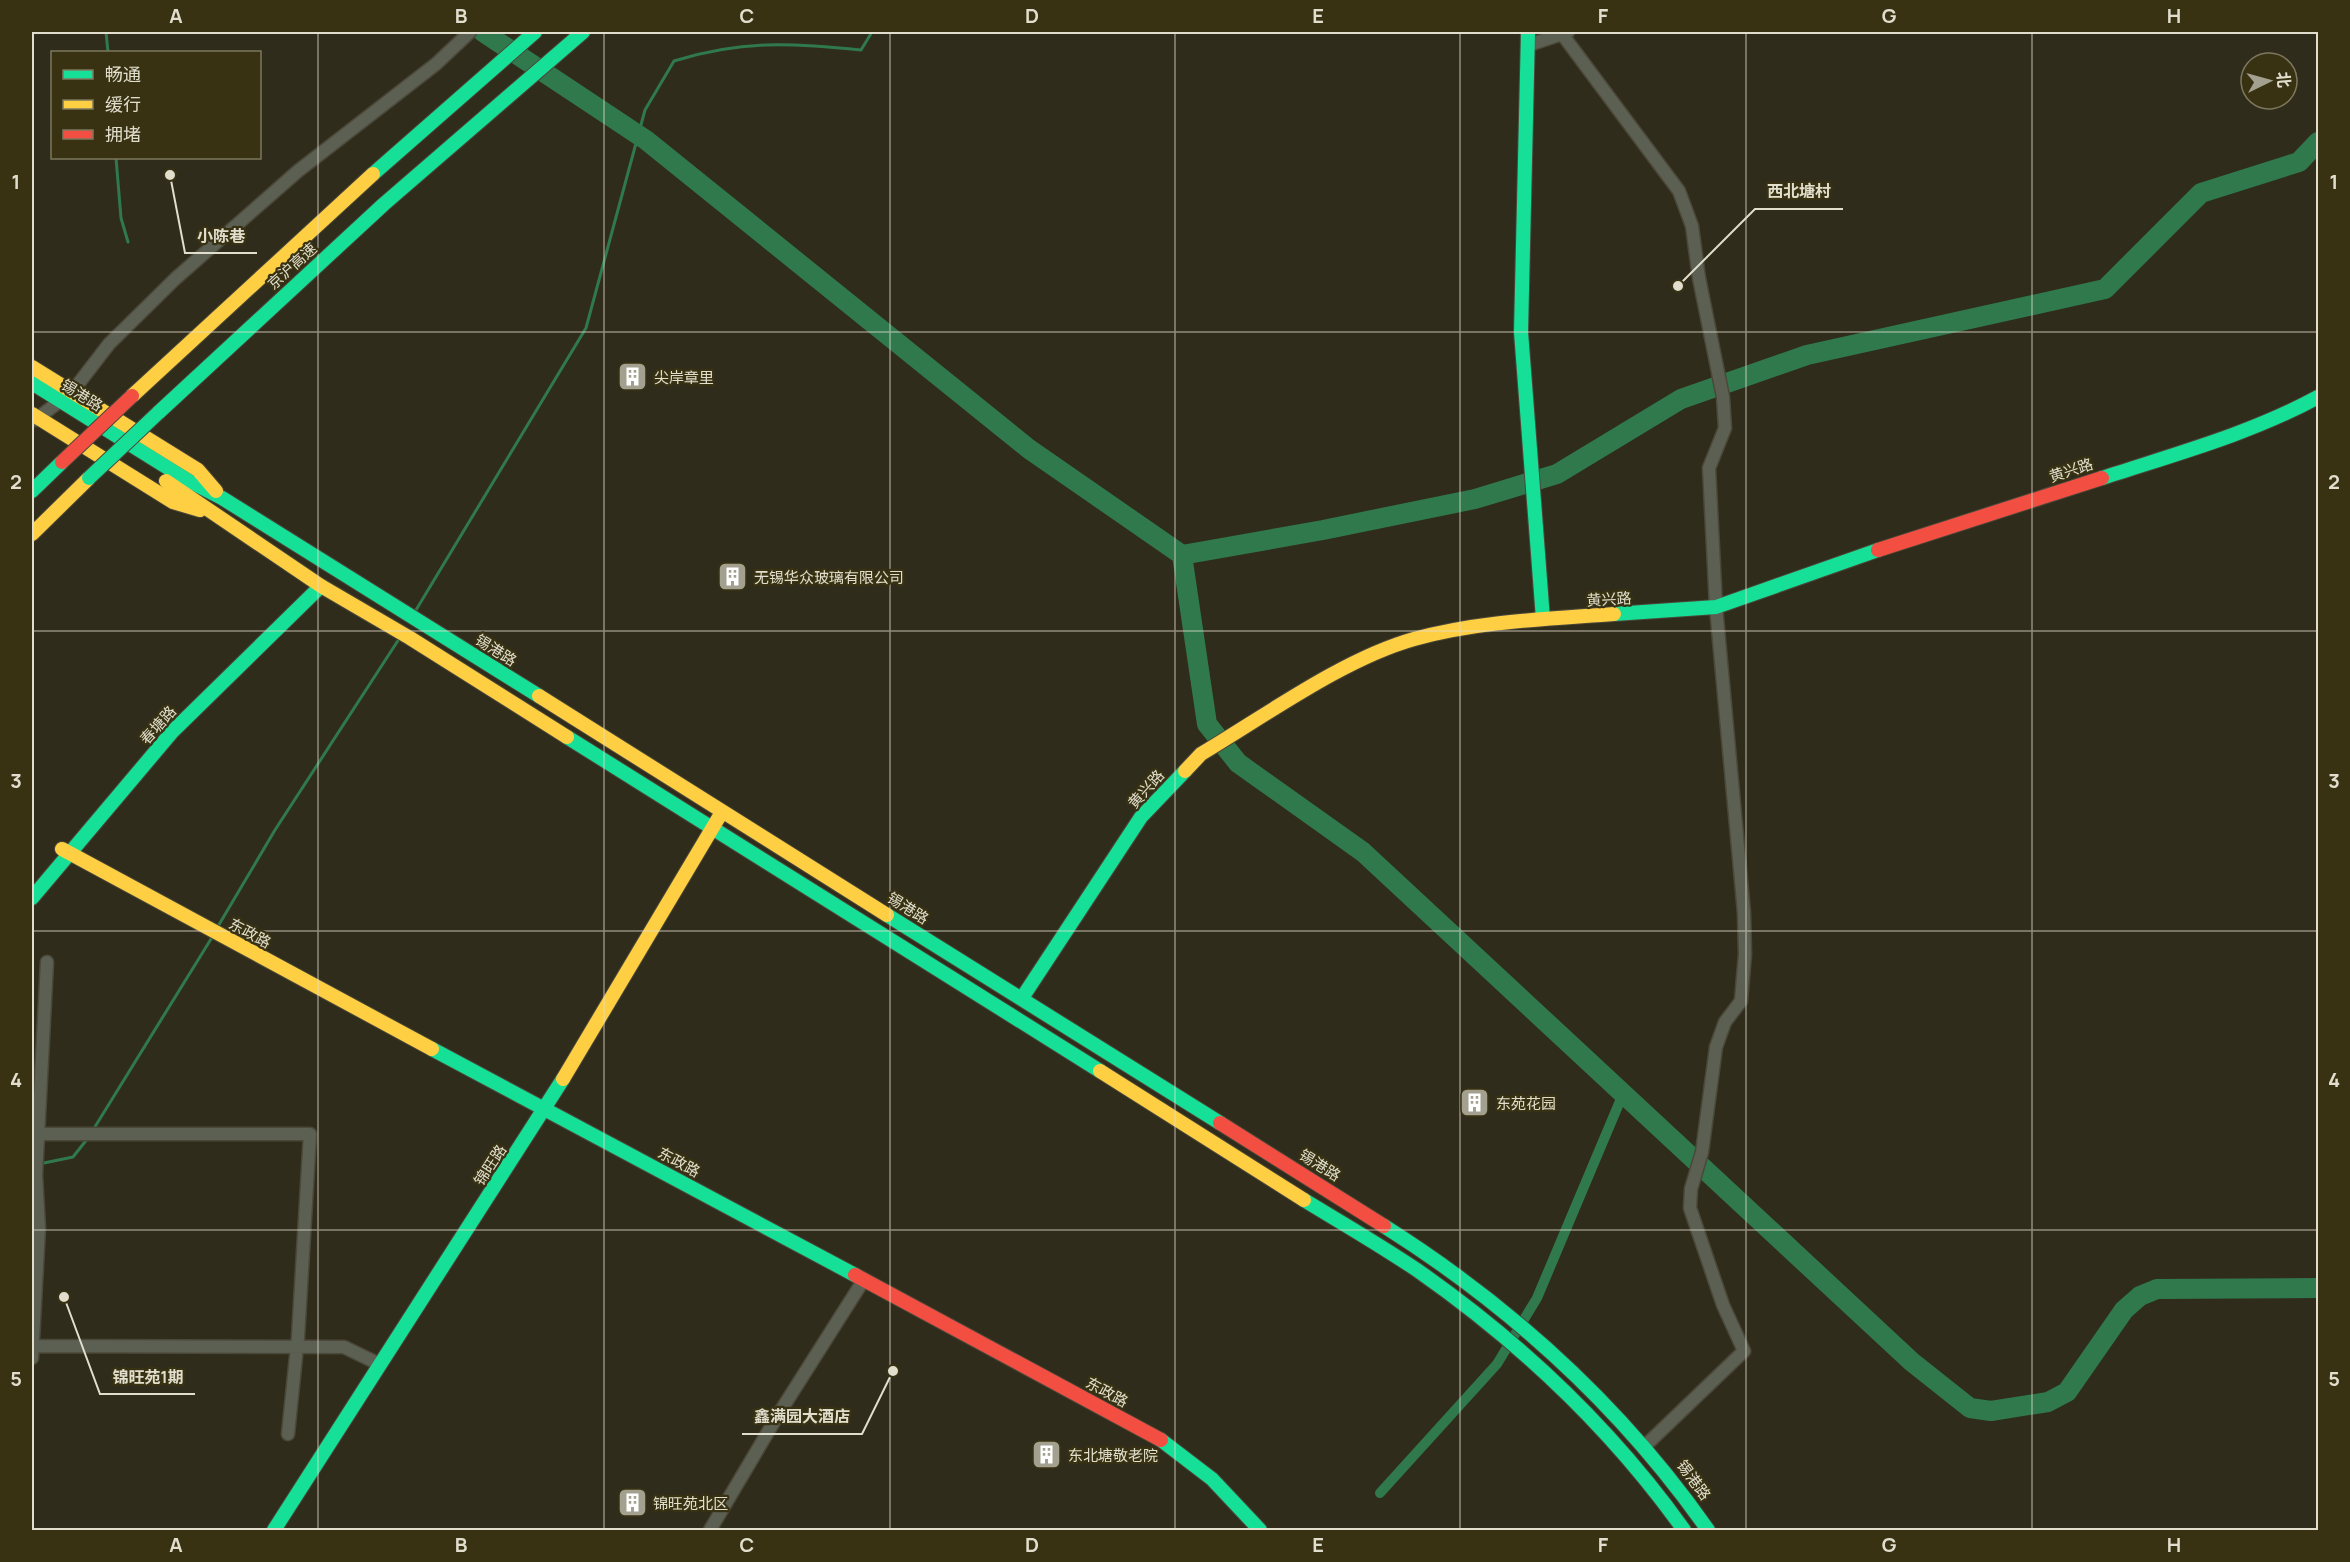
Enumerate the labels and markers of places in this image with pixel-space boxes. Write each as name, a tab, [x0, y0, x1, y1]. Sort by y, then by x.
callout: 西北塘村	[1755, 175, 1843, 209]
callout: 小陈巷	[185, 219, 257, 253]
building icon: 尖岸章里	[617, 361, 649, 393]
place label: 尖岸章里	[654, 367, 714, 388]
building icon: 无锡华众玻璃有限公司	[717, 561, 749, 593]
place label: 无锡华众玻璃有限公司	[754, 567, 904, 588]
building icon: 东苑花园	[1459, 1087, 1491, 1119]
place label: 东苑花园	[1496, 1093, 1556, 1114]
callout: 锦旺苑1期	[100, 1360, 195, 1394]
callout: 鑫满园大酒店	[742, 1400, 862, 1434]
building icon: 东北塘敬老院	[1031, 1439, 1063, 1471]
place label: 东北塘敬老院	[1068, 1445, 1158, 1466]
building icon: 锦旺苑北区	[616, 1487, 648, 1519]
place label: 锦旺苑北区	[653, 1493, 728, 1514]

